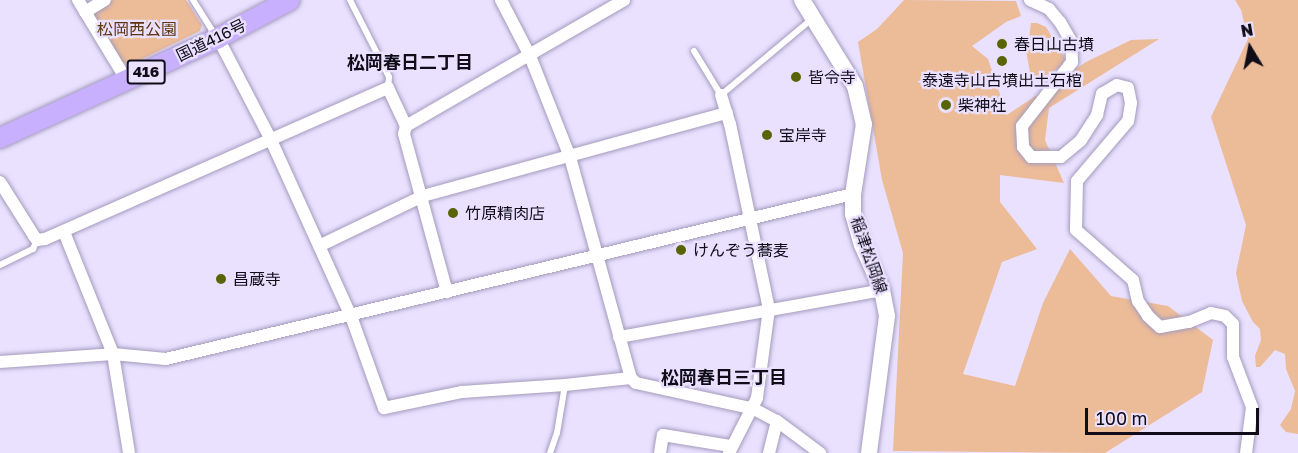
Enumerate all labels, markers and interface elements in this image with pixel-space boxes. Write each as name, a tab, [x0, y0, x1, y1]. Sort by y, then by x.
street label: 国道416号	[173, 15, 249, 65]
north arrow	[1220, 18, 1280, 78]
park label: 松岡西公園	[97, 19, 177, 39]
text: N	[1239, 19, 1255, 41]
place label: 春日山古墳	[1014, 34, 1094, 54]
marker: 春日山古墳	[995, 37, 1009, 51]
district label: 松岡春日二丁目	[347, 51, 473, 73]
marker: 泰遠寺山古墳出土石棺	[995, 54, 1009, 68]
road number: 416	[126, 60, 166, 84]
place label: 皆令寺	[808, 67, 856, 87]
marker: 皆令寺	[789, 70, 803, 84]
place label: 泰遠寺山古墳出土石棺	[922, 70, 1082, 90]
place label: 柴神社	[958, 95, 1006, 115]
marker: 柴神社	[939, 98, 953, 112]
place label: 宝岸寺	[779, 125, 827, 145]
marker: 宝岸寺	[760, 128, 774, 142]
place label: 竹原精肉店	[465, 203, 545, 223]
marker: 竹原精肉店	[446, 206, 460, 220]
street label: 稲津松岡線	[847, 214, 891, 296]
place label: けんぞう蕎麦	[693, 240, 789, 260]
marker: けんぞう蕎麦	[674, 243, 688, 257]
place label: 昌蔵寺	[233, 269, 281, 289]
marker: 昌蔵寺	[214, 272, 228, 286]
district label: 松岡春日三丁目	[661, 366, 787, 388]
scale bar	[1088, 396, 1262, 434]
text: 100 m	[1096, 407, 1147, 429]

